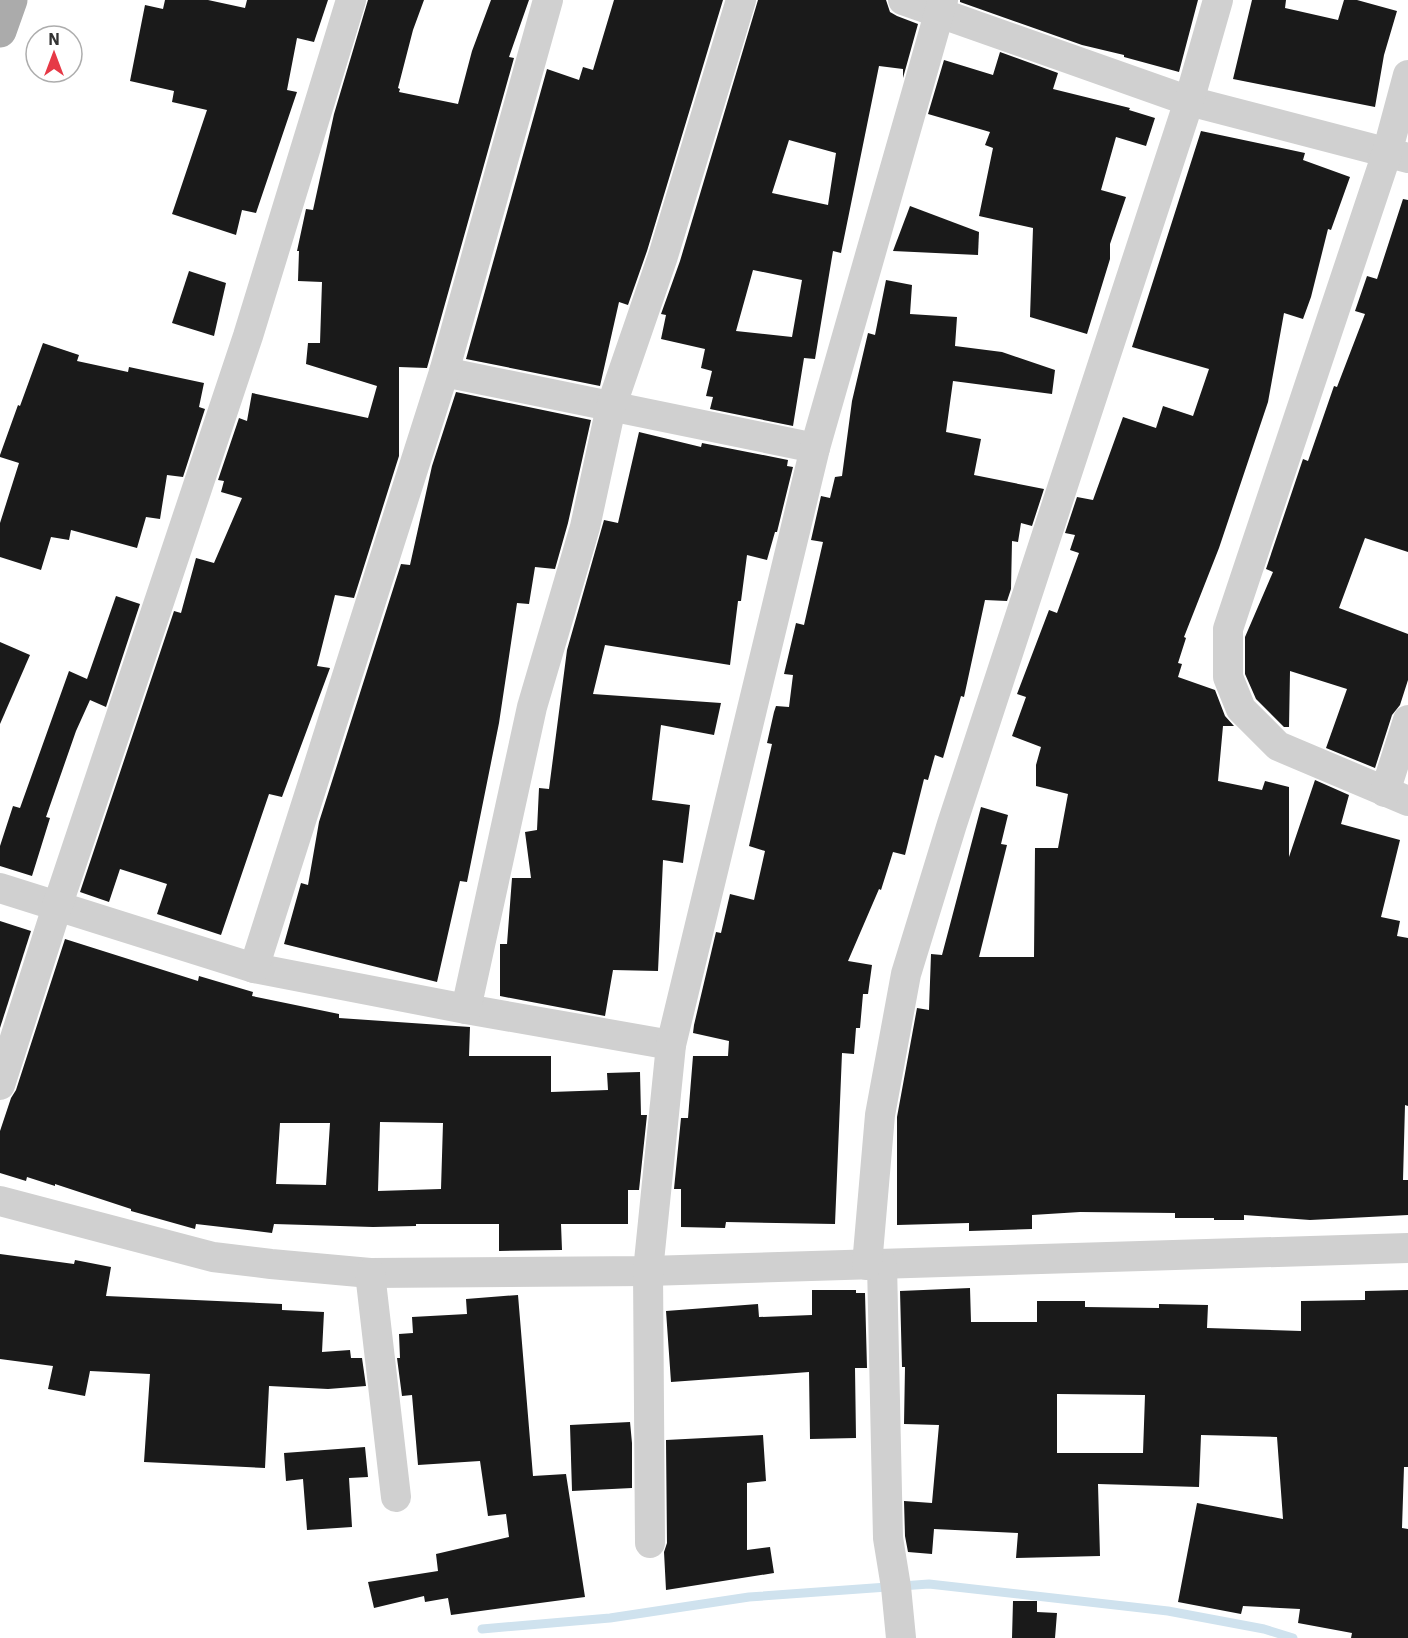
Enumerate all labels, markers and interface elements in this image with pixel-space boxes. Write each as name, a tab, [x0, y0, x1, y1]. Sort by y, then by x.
north arrow	[24, 24, 84, 84]
text: N	[48, 29, 60, 49]

